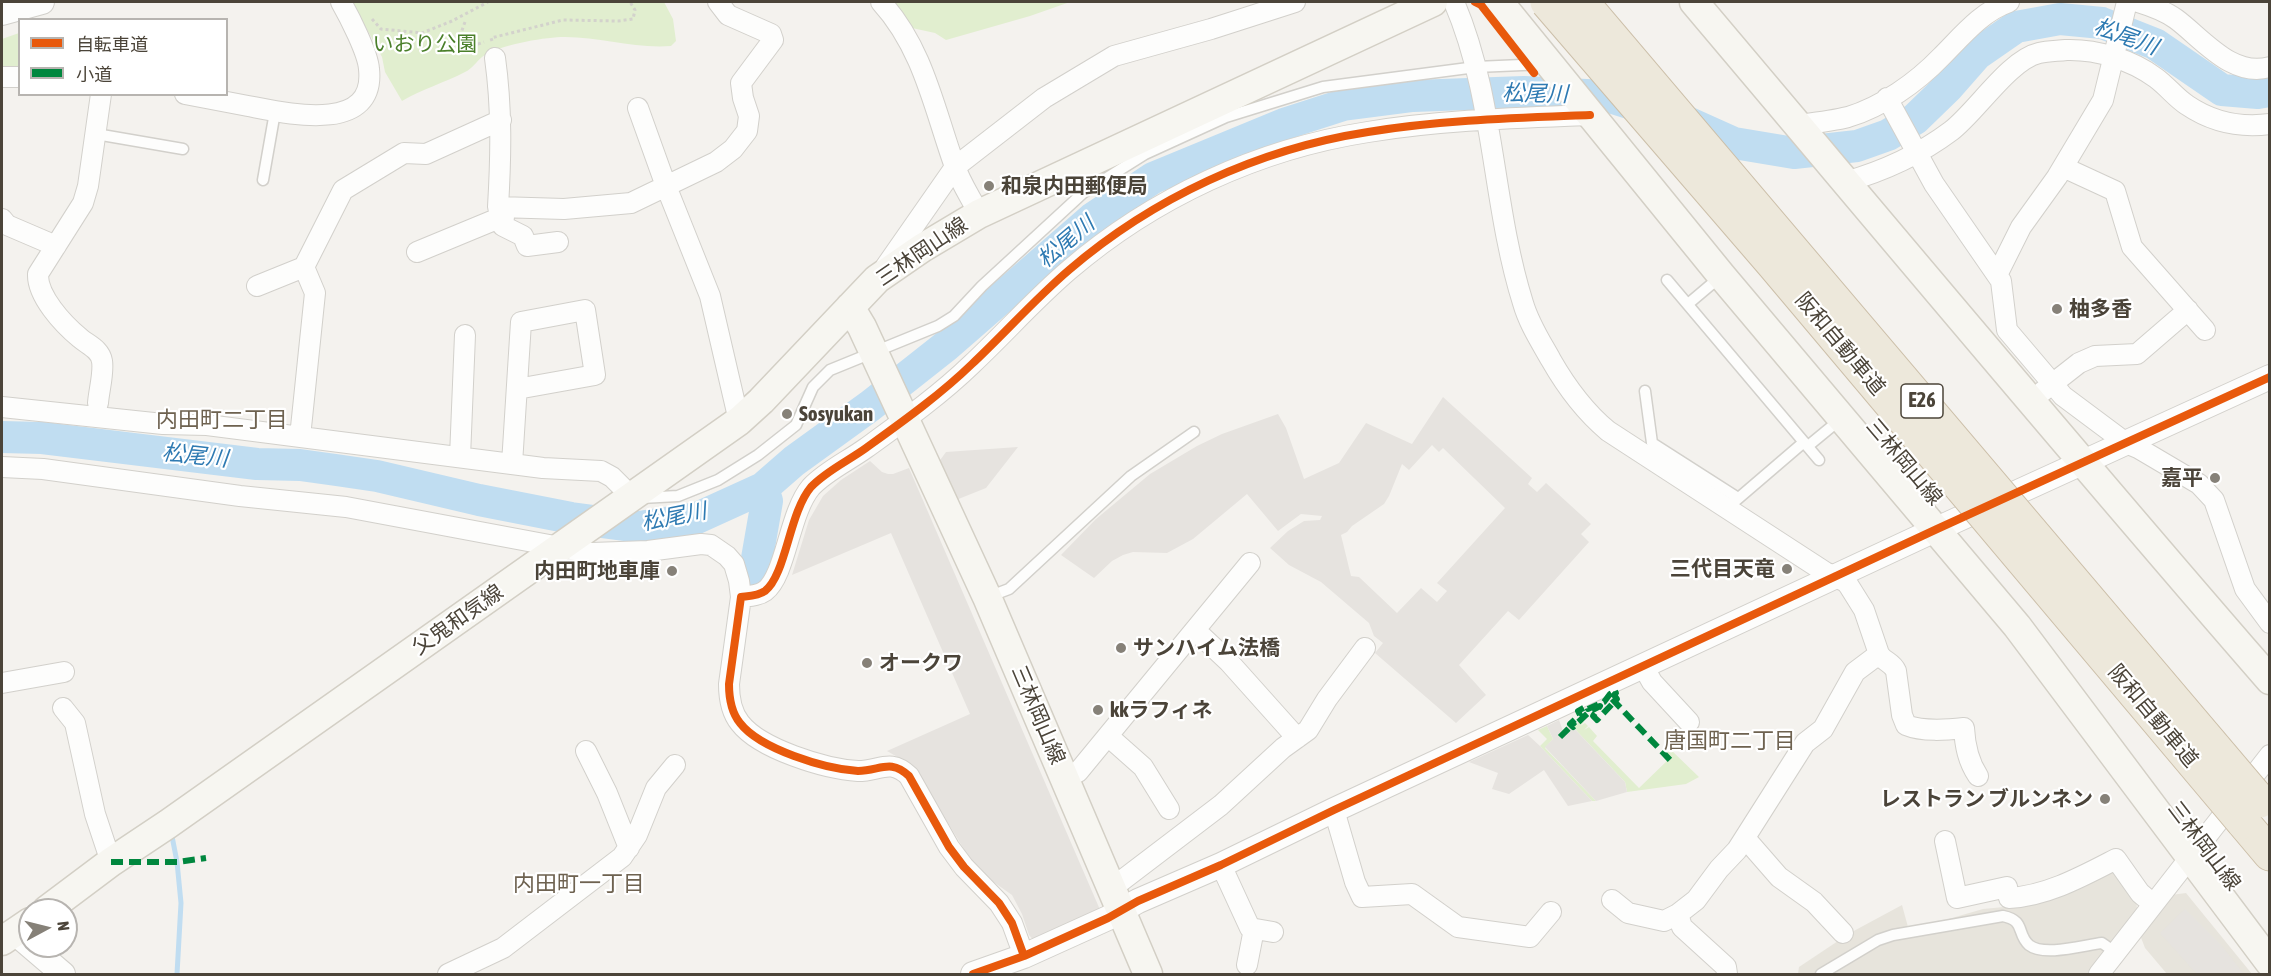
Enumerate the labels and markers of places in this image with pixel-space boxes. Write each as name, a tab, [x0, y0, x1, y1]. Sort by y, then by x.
place label: 和泉内田郵便局	[1001, 173, 1148, 199]
marker: 和泉内田郵便局	[982, 179, 996, 193]
place label: 柚多香	[2069, 296, 2132, 322]
marker: 柚多香	[2050, 302, 2064, 316]
place label: Sosyukan	[799, 401, 873, 427]
marker: Sosyukan	[780, 407, 794, 421]
place label: 嘉平	[2161, 465, 2203, 491]
marker: 嘉平	[2208, 471, 2222, 485]
place label: 三代目天竜	[1670, 556, 1775, 582]
place label: 内田町地車庫	[534, 558, 660, 584]
marker: 三代目天竜	[1780, 562, 1794, 576]
marker: 内田町地車庫	[665, 564, 679, 578]
place label: サンハイム法橋	[1133, 635, 1280, 661]
marker: サンハイム法橋	[1114, 641, 1128, 655]
place label: オークワ	[879, 650, 963, 676]
marker: オークワ	[860, 656, 874, 670]
place label: kkラフィネ	[1110, 697, 1212, 723]
marker: kkラフィネ	[1091, 703, 1105, 717]
place label: レストラン ブルンネン	[1880, 786, 2093, 812]
marker: レストラン ブルンネン	[2098, 792, 2112, 806]

